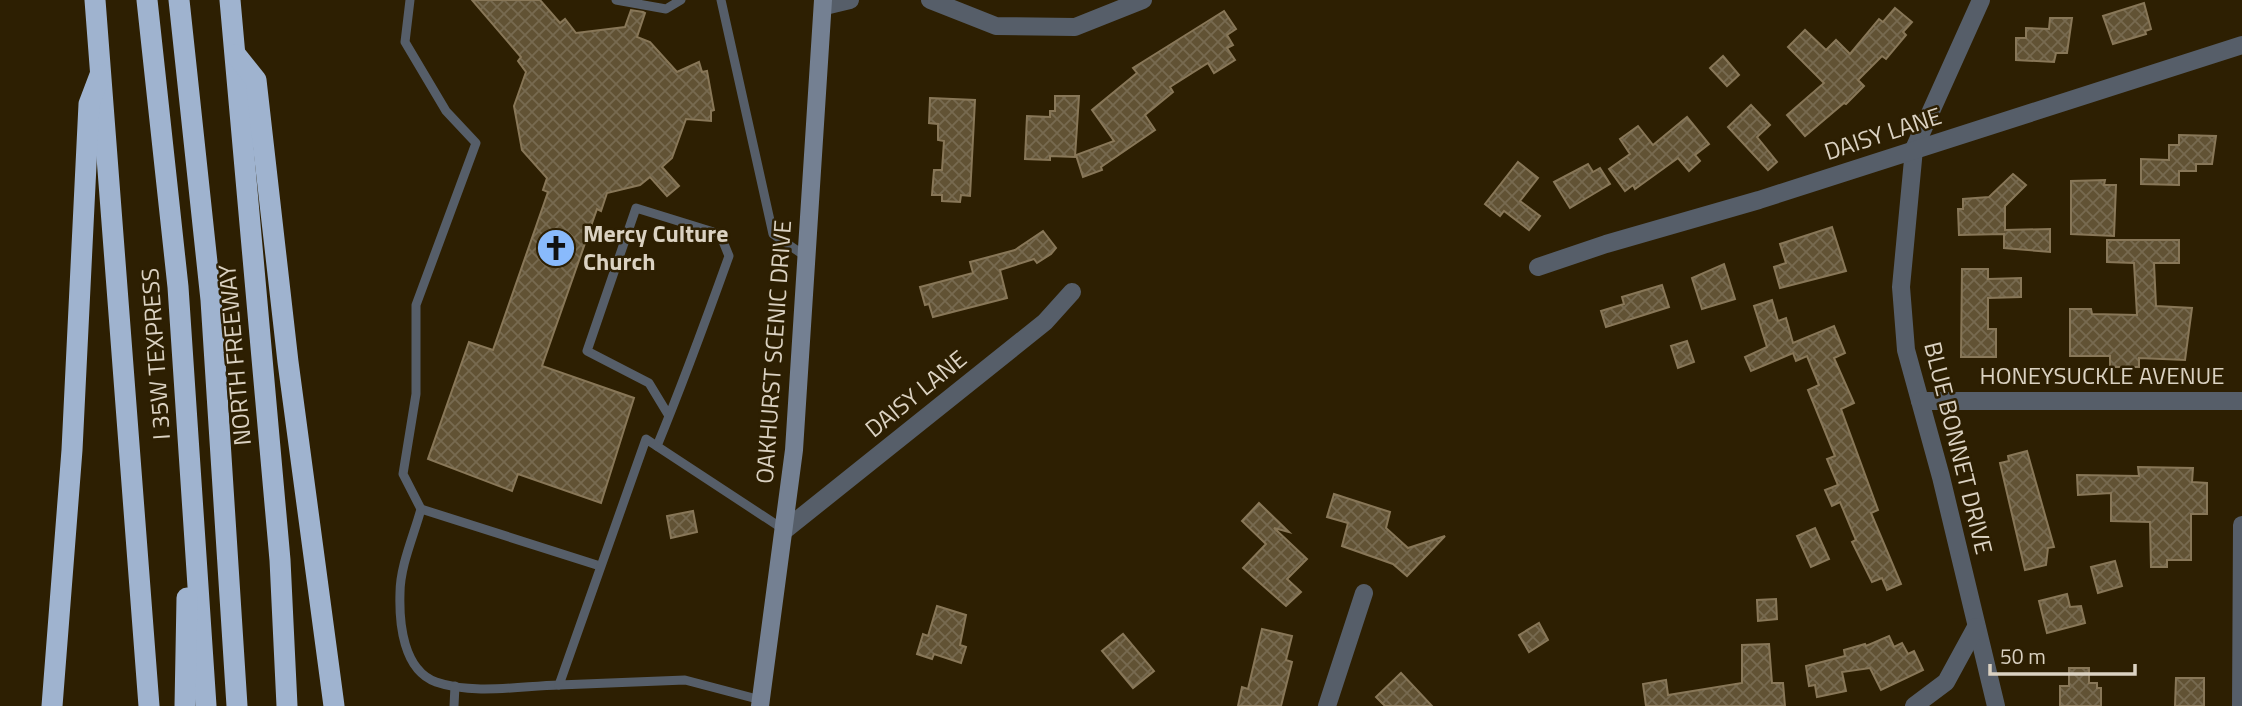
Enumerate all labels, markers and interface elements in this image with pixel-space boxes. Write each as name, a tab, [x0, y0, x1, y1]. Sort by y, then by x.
street label: DAISY LANE	[1819, 97, 1946, 169]
place label: Mercy Culture Church	[583, 215, 728, 279]
street label: OAKHURST SCENIC DRIVE	[746, 219, 800, 485]
church icon: Mercy Culture Church	[535, 227, 577, 269]
street label: NORTH FREEWAY	[208, 263, 260, 447]
street label: I 35W TEXPRESS	[131, 267, 179, 441]
street label: BLUE BONNET DRIVE	[1915, 338, 2003, 558]
street label: DAISY LANE	[857, 341, 974, 445]
street label: HONEYSUCKLE AVENUE	[1979, 357, 2225, 393]
scale bar	[1990, 632, 2135, 676]
text: 50 m	[2000, 640, 2046, 672]

